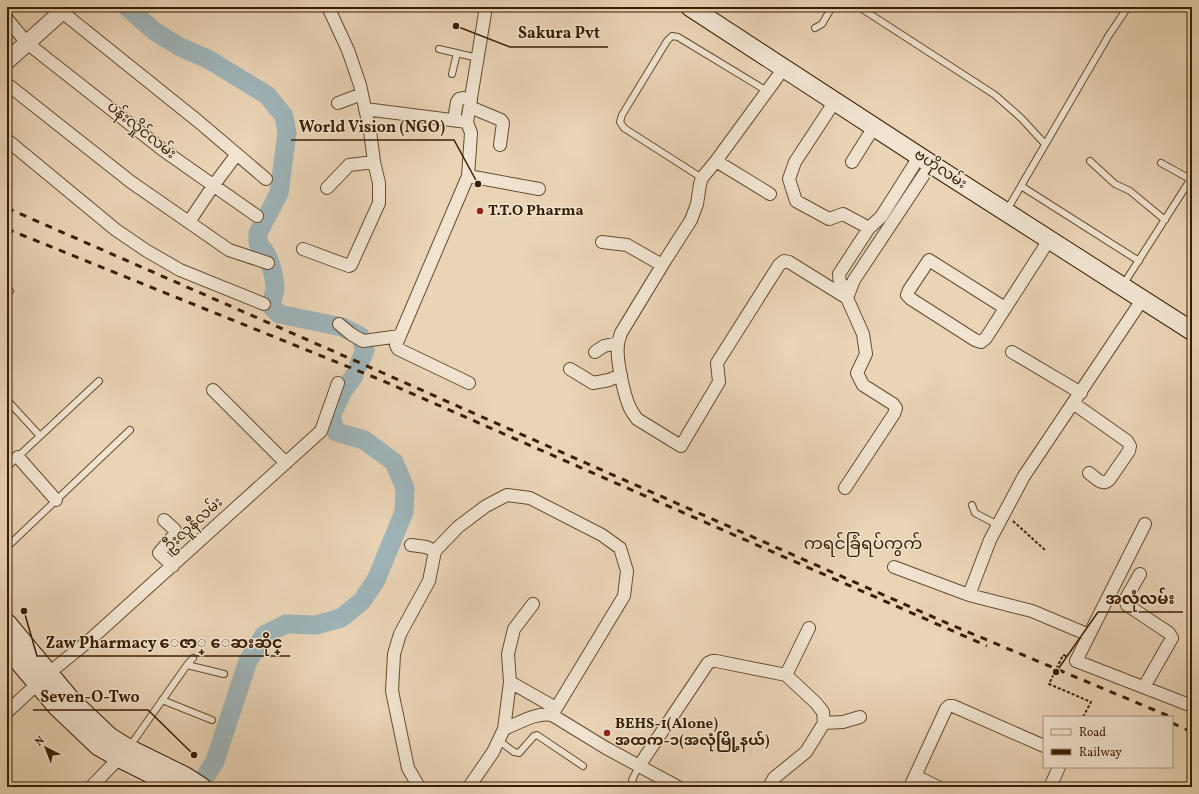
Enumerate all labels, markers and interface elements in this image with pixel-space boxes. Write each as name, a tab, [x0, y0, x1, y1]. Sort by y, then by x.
callout: Sakura Pvt	[510, 19, 608, 47]
text: Sakura Pvt	[518, 23, 600, 45]
street label: ပန်းလှိုင်လမ်း	[102, 96, 181, 165]
callout: World Vision (NGO)	[291, 112, 454, 140]
text: World Vision (NGO)	[299, 117, 445, 139]
street label: ဗဟိုလမ်း	[909, 144, 971, 195]
place label: T.T.O Pharma	[488, 201, 584, 222]
marker: T.T.O Pharma	[475, 206, 485, 216]
street label: ဦးလူနီလမ်း	[159, 492, 228, 557]
district label: ကရင်ခြံရပ်ကွက်	[804, 532, 922, 557]
callout: အလုံလမ်း	[1098, 584, 1183, 612]
text: အလုံလမ်း	[1105, 587, 1175, 612]
callout: Zaw Pharmacy ေဇာ္ ေဆးဆိုင္	[37, 628, 290, 656]
text: Zaw Pharmacy ေဇာ္ ေဆးဆိုင္	[46, 632, 283, 656]
callout: Seven-O-Two	[33, 682, 148, 710]
text: Seven-O-Two	[40, 687, 140, 709]
place label: BEHS-1(Alone) အထက-၁(အလုံမြို့နယ်)	[615, 714, 770, 752]
legend	[1043, 716, 1173, 768]
text: Road	[1079, 725, 1106, 741]
north arrow	[26, 728, 66, 768]
marker: BEHS-1(Alone) အထက-၁(အလုံမြို့နယ်)	[602, 728, 612, 738]
text: N	[32, 733, 48, 750]
text: Railway	[1079, 745, 1122, 761]

